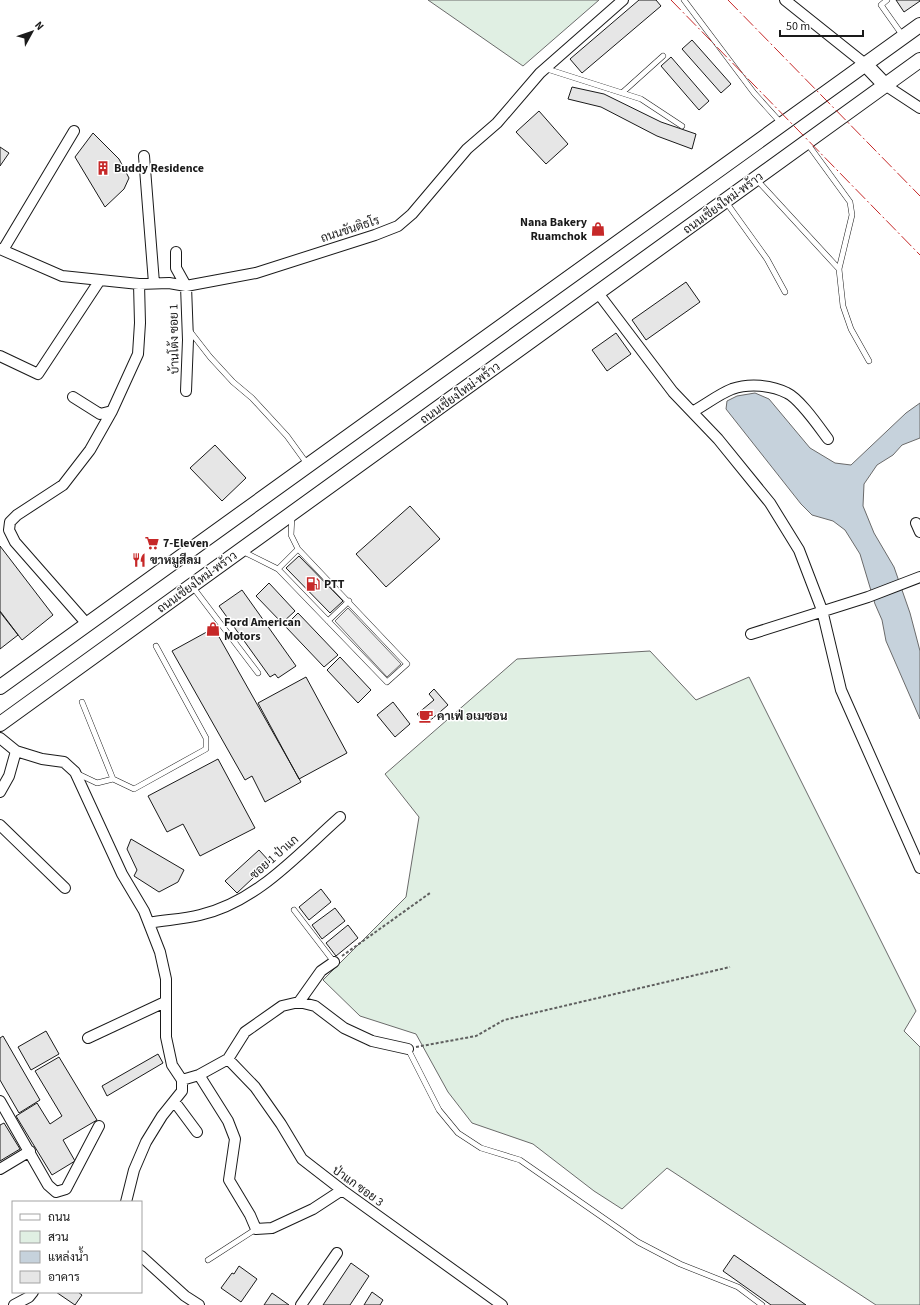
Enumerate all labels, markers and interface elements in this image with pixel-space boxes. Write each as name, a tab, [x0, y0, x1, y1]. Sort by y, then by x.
north arrow	[12, 12, 52, 52]
scale bar	[780, 12, 863, 38]
text: N	[31, 18, 47, 34]
text: 50 m	[786, 18, 810, 35]
building icon: Buddy Residence	[95, 160, 111, 176]
place label: Buddy Residence	[114, 160, 204, 177]
street label: ถนนเชียงใหม่-พร้าว	[680, 169, 767, 238]
street label: ถนนขันติธโร	[318, 212, 382, 247]
place label: Nana Bakery Ruamchok	[520, 214, 588, 245]
shop icon: Nana Bakery Ruamchok	[590, 221, 606, 237]
street label: บ้านโต้ง ซอย 1	[165, 304, 184, 374]
street label: ถนนเชียงใหม่-พร้าว	[417, 359, 504, 428]
supermarket icon: 7-Eleven	[144, 535, 160, 551]
place label: 7-Eleven	[163, 535, 209, 552]
street label: ถนนเชียงใหม่-พร้าว	[154, 548, 241, 617]
restaurant icon: ขาหมูสีลม	[131, 552, 147, 568]
place label: ขาหมูสีลม	[150, 552, 201, 569]
fuel station icon: PTT	[305, 576, 321, 592]
place label: PTT	[324, 576, 345, 593]
place label: Ford American Motors	[224, 614, 301, 645]
shop icon: Ford American Motors	[205, 621, 221, 637]
cafe icon: คาเฟ่ อเมซอน	[418, 708, 434, 724]
place label: คาเฟ่ อเมซอน	[437, 708, 508, 725]
street label: ซอย 1 ป่าแก	[246, 831, 302, 883]
street label: ป่าแก ซอย 3	[329, 1162, 387, 1211]
legend	[12, 1201, 142, 1293]
text: ถนน	[48, 1209, 71, 1226]
text: สวน	[48, 1229, 69, 1246]
text: แหล่งน้ำ	[48, 1246, 88, 1266]
text: อาคาร	[48, 1269, 80, 1286]

